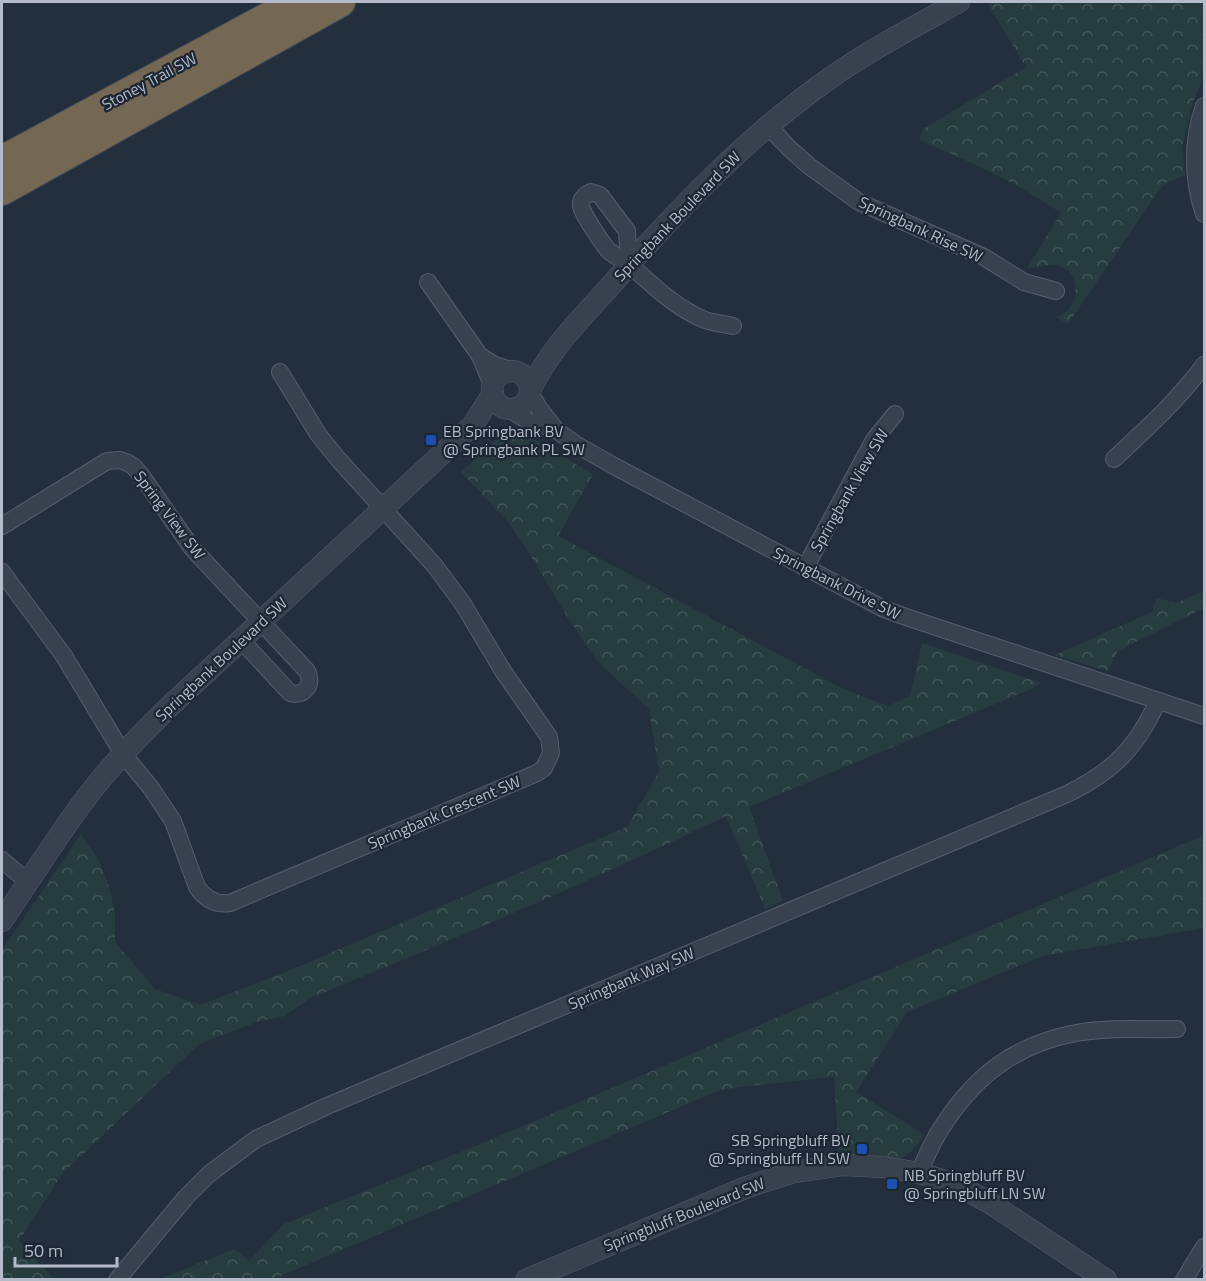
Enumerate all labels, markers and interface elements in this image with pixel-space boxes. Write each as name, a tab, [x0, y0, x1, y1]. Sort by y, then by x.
street label: Stoney Trail SW	[97, 46, 201, 116]
street label: Springbank Boulevard SW	[608, 145, 746, 287]
street label: Springbank Rise SW	[855, 190, 987, 268]
place label: EB Springbank BV @ Springbank PL SW	[443, 419, 585, 461]
street label: Springbank View SW	[804, 424, 894, 556]
marker: EB Springbank BV @ Springbank PL SW	[424, 433, 438, 447]
street label: Spring View SW	[129, 466, 211, 564]
street label: Springbank Drive SW	[769, 540, 905, 626]
street label: Springbank Boulevard SW	[149, 591, 293, 727]
street label: Springbank Crescent SW	[364, 769, 524, 855]
street label: Springbank Way SW	[564, 941, 698, 1015]
place label: SB Springbluff BV @ Springbluff LN SW	[708, 1128, 850, 1170]
marker: SB Springbluff BV @ Springbluff LN SW	[855, 1142, 869, 1156]
place label: NB Springbluff BV @ Springbluff LN SW	[904, 1163, 1046, 1205]
street label: Springbluff Boulevard SW	[600, 1171, 768, 1257]
marker: NB Springbluff BV @ Springbluff LN SW	[885, 1177, 899, 1191]
scale bar	[15, 1230, 117, 1268]
text: 50 m	[24, 1237, 63, 1264]

